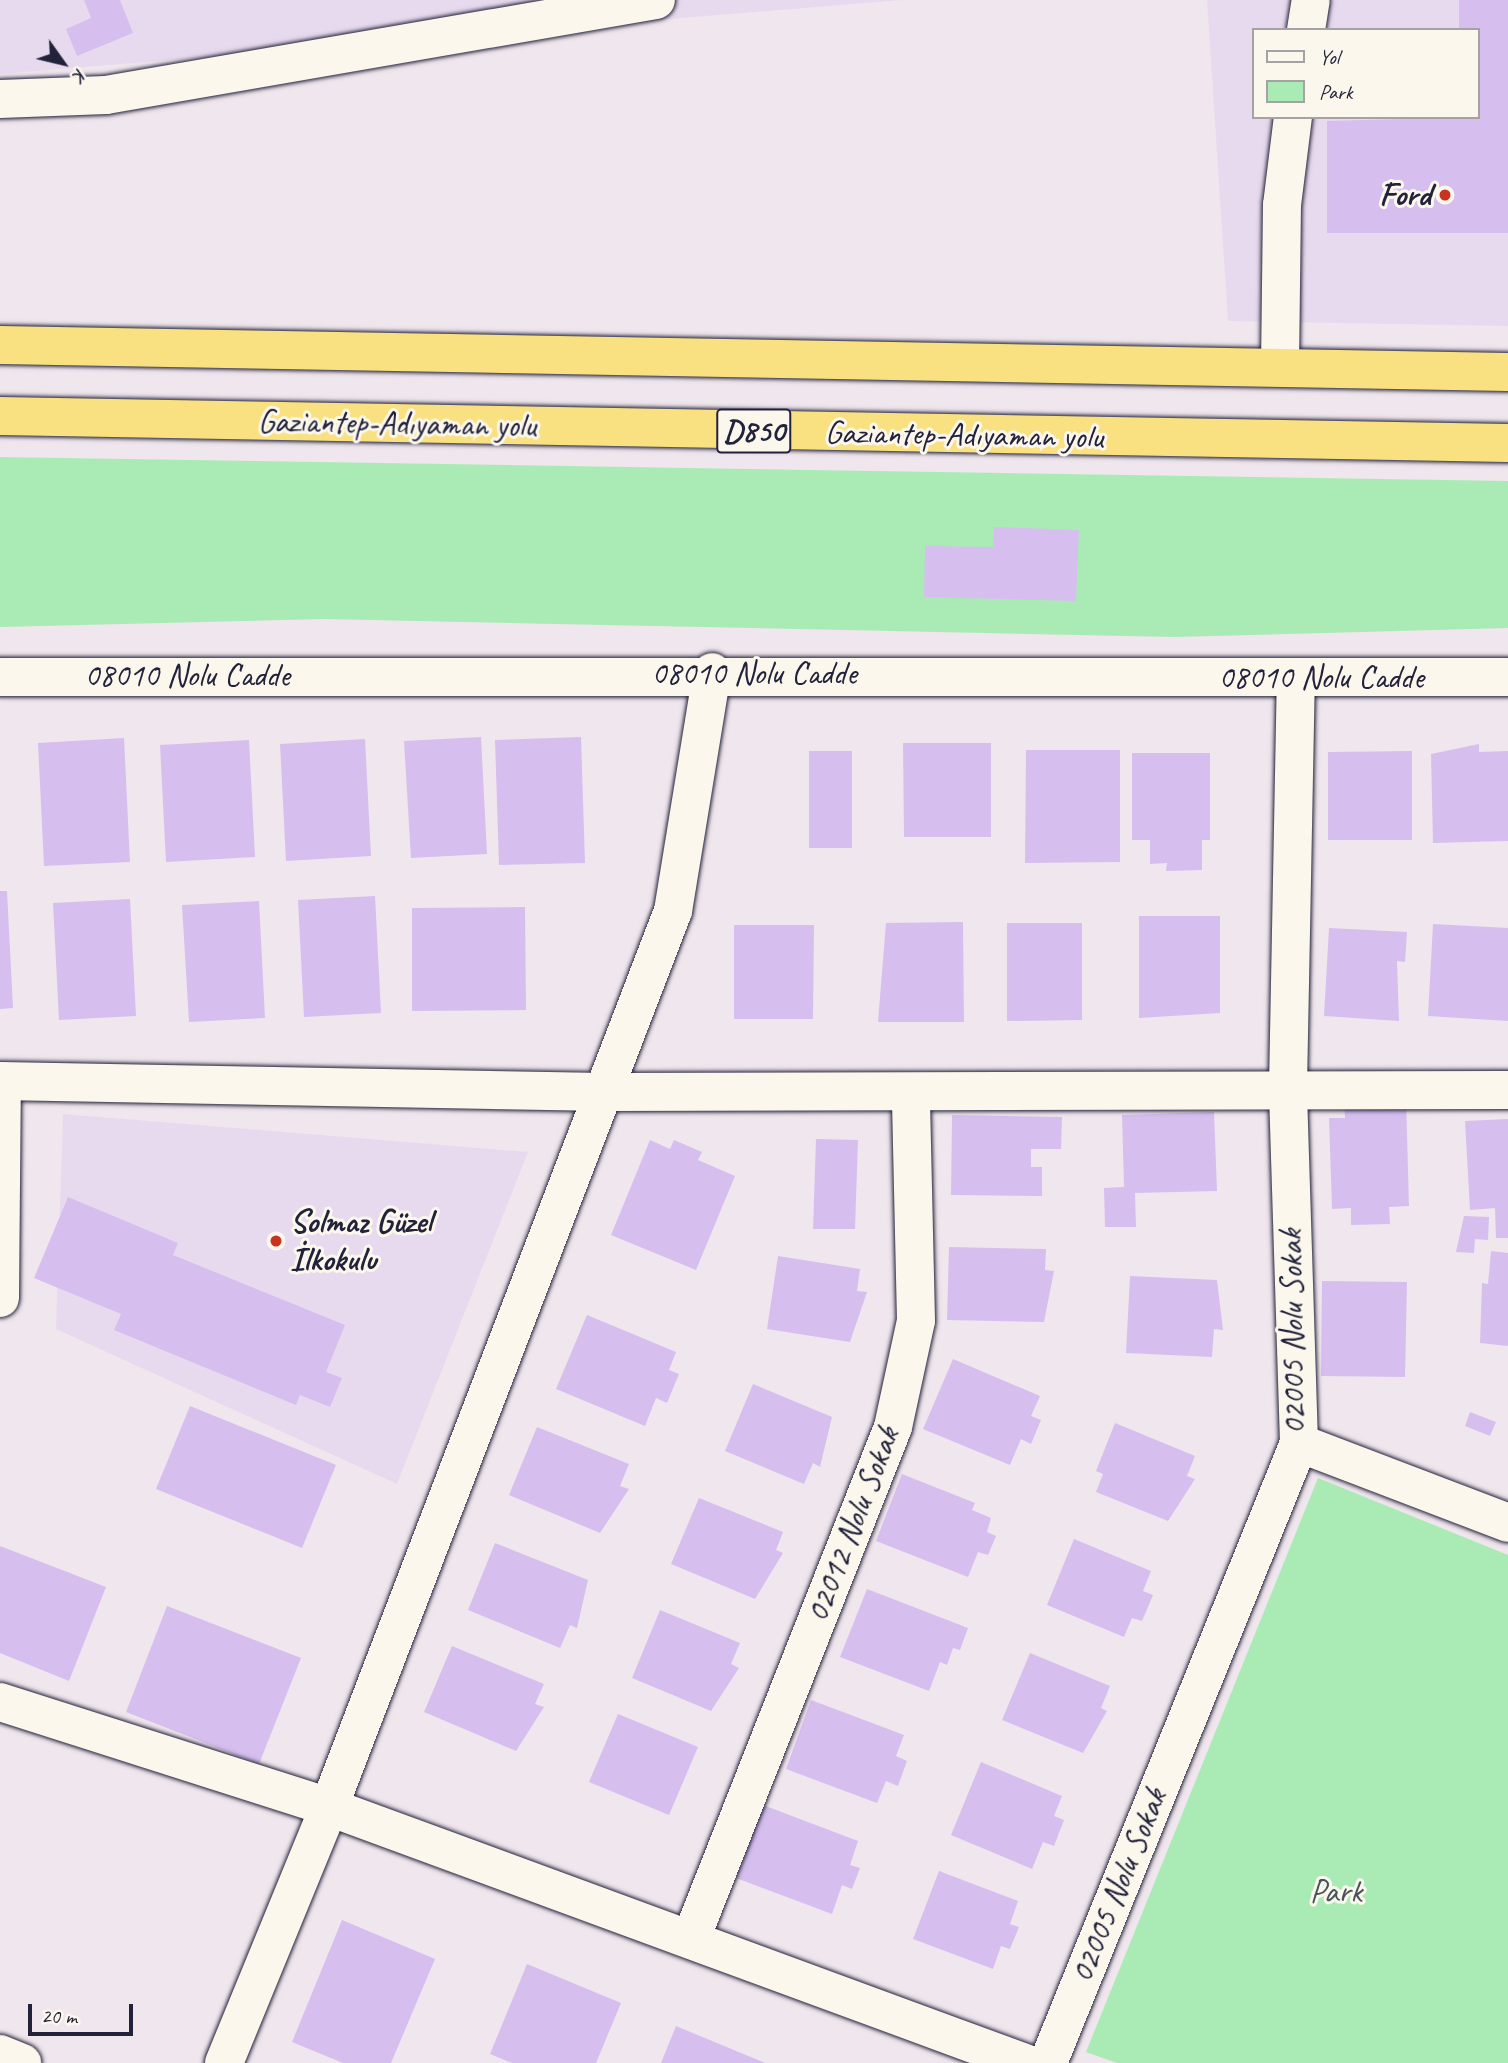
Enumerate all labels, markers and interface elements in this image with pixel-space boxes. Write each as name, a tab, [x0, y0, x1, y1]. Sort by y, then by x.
north arrow	[28, 28, 98, 98]
legend	[1252, 28, 1480, 119]
text: Yol	[1319, 44, 1339, 70]
text: K	[68, 64, 93, 85]
text: Park	[1319, 79, 1352, 105]
place label: Ford	[1379, 175, 1431, 215]
marker: Ford	[1437, 187, 1453, 203]
street label: Gaziantep-Adıyaman yolu	[258, 402, 536, 446]
road number: D850	[716, 402, 792, 460]
street label: Gaziantep-Adıyaman yolu	[825, 413, 1103, 457]
street label: 08010 Nolu Cadde	[651, 654, 857, 694]
street label: 08010 Nolu Cadde	[84, 656, 290, 696]
street label: 08010 Nolu Cadde	[1218, 658, 1424, 698]
place label: Solmaz Güzel İlkokulu	[290, 1202, 432, 1280]
street label: 02005 Nolu Sokak	[1271, 1230, 1315, 1434]
marker: Solmaz Güzel İlkokulu	[268, 1233, 284, 1249]
street label: 02012 Nolu Sokak	[798, 1423, 908, 1627]
street label: 02005 Nolu Sokak	[1062, 1784, 1176, 1988]
park label: Park	[1310, 1872, 1362, 1912]
scale bar	[32, 1990, 136, 2034]
text: 20 m	[41, 2003, 77, 2029]

